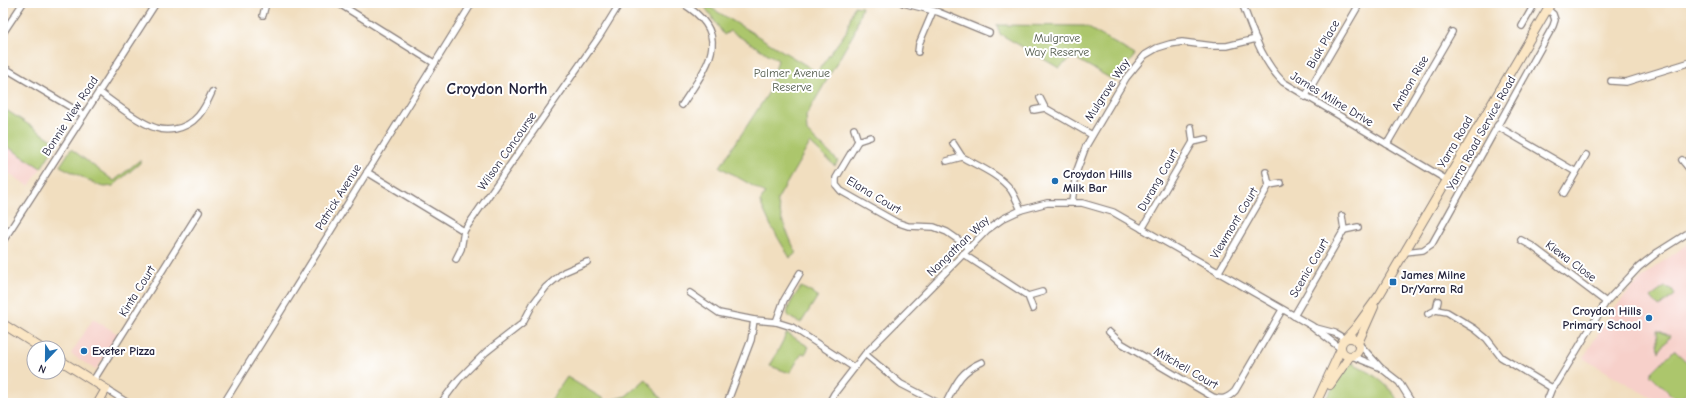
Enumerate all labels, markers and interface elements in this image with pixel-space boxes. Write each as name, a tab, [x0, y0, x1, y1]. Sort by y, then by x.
street label: Biak Place	[1304, 17, 1342, 71]
park label: Mulgrave Way Reserve	[1025, 31, 1089, 59]
street label: Ambon Rise	[1389, 53, 1431, 113]
street label: Mulgrave Way	[1082, 56, 1133, 124]
park label: Palmer Avenue Reserve	[754, 66, 830, 94]
street label: James Milne Drive	[1288, 69, 1376, 129]
street label: Yarra Road Service Road	[1443, 73, 1519, 193]
street label: Bonnie View Road	[39, 74, 101, 158]
district label: Croydon North	[447, 80, 547, 98]
street label: Wilson Concourse	[475, 109, 539, 193]
street label: Yarra Road	[1434, 113, 1476, 171]
street label: Durang Court	[1135, 146, 1182, 214]
street label: Patrick Avenue	[312, 161, 364, 233]
place label: Croydon Hills Milk Bar	[1063, 167, 1132, 195]
street label: Elana Court	[844, 173, 904, 217]
marker: Croydon Hills Milk Bar	[1050, 176, 1060, 186]
street label: Viewmont Court	[1207, 184, 1261, 261]
street label: Nangathan Way	[924, 212, 992, 279]
street label: Scenic Court	[1287, 236, 1332, 300]
street label: Kiewa Close	[1543, 237, 1599, 285]
street label: Kinta Court	[116, 262, 158, 319]
place label: James Milne Dr/Yarra Rd	[1401, 268, 1466, 296]
marker: James Milne Dr/Yarra Rd	[1388, 277, 1398, 287]
place label: Croydon Hills Primary School	[1563, 304, 1641, 332]
marker: Croydon Hills Primary School	[1644, 313, 1654, 323]
north arrow	[26, 340, 66, 380]
place label: Exeter Pizza	[92, 344, 155, 358]
street label: Mitchell Court	[1152, 344, 1221, 392]
marker: Exeter Pizza	[79, 346, 89, 356]
text: N	[37, 361, 48, 376]

